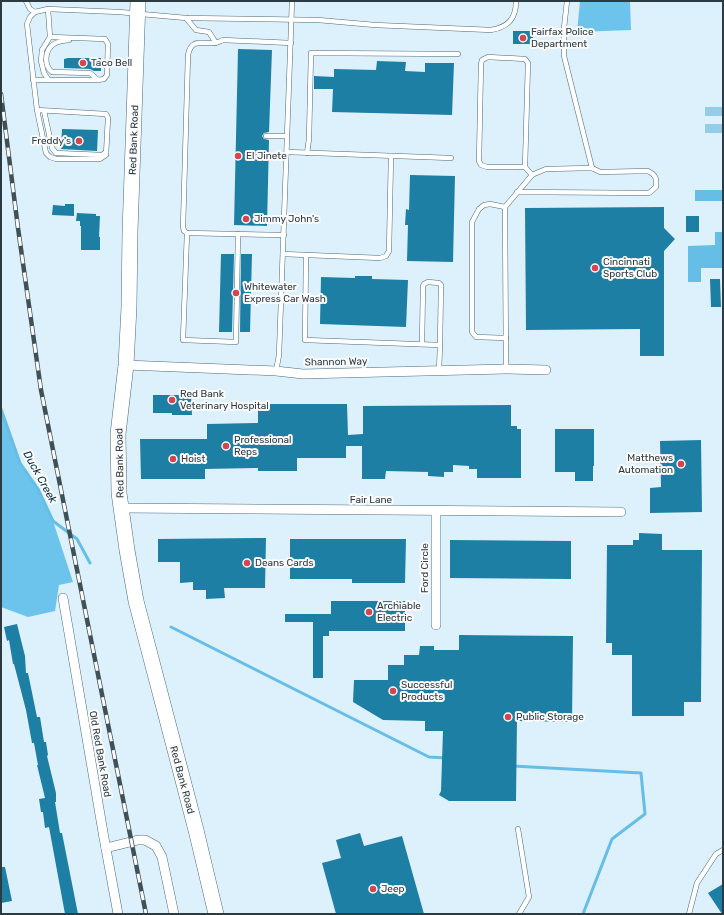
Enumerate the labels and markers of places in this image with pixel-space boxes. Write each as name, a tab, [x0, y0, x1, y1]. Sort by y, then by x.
place label: Fairfax Police Department	[531, 26, 594, 50]
marker: Fairfax Police Department	[518, 33, 528, 43]
place label: Taco Bell	[91, 57, 132, 69]
marker: Taco Bell	[78, 58, 88, 68]
place label: Freddy's	[32, 135, 71, 147]
marker: Freddy's	[74, 136, 84, 146]
place label: El Jinete	[246, 150, 287, 162]
marker: El Jinete	[233, 151, 243, 161]
place label: Jimmy John's	[254, 213, 319, 225]
marker: Jimmy John's	[241, 214, 251, 224]
place label: Cincinnati Sports Club	[603, 256, 657, 280]
marker: Cincinnati Sports Club	[590, 263, 600, 273]
place label: Whitewater Express Car Wash	[244, 281, 326, 305]
marker: Whitewater Express Car Wash	[231, 288, 241, 298]
place label: Red Bank Veterinary Hospital	[180, 388, 269, 412]
marker: Red Bank Veterinary Hospital	[167, 395, 177, 405]
place label: Professional Reps	[234, 434, 292, 458]
marker: Professional Reps	[221, 441, 231, 451]
place label: Matthews Automation	[618, 452, 673, 476]
place label: Hoist	[181, 453, 205, 465]
marker: Hoist	[168, 454, 178, 464]
marker: Matthews Automation	[676, 459, 686, 469]
place label: Deans Cards	[255, 557, 314, 569]
marker: Deans Cards	[242, 558, 252, 568]
place label: Archiable Electric	[377, 600, 421, 624]
marker: Archiable Electric	[364, 607, 374, 617]
place label: Successful Products	[401, 679, 452, 703]
marker: Successful Products	[388, 686, 398, 696]
place label: Public Storage	[516, 711, 584, 723]
marker: Public Storage	[503, 712, 513, 722]
place label: Jeep	[381, 883, 405, 895]
marker: Jeep	[368, 884, 378, 894]

